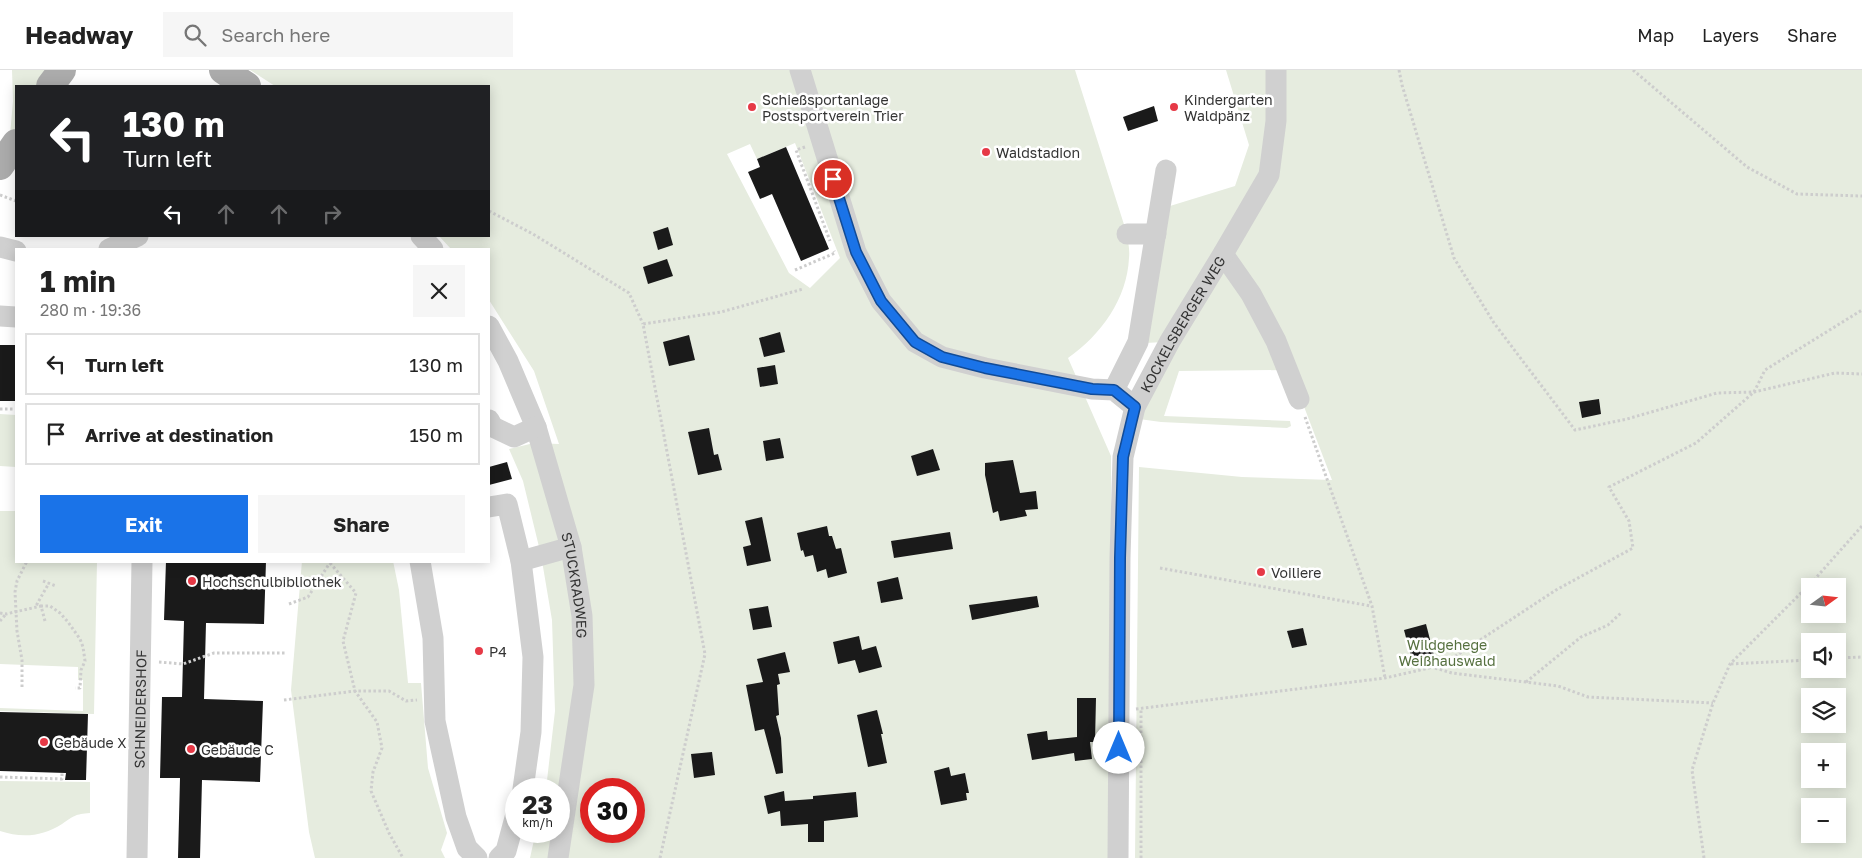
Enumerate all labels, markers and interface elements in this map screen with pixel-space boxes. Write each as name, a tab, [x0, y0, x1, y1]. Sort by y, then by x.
search box	[163, 12, 513, 57]
text: Headway	[25, 20, 133, 49]
icon: search	[181, 21, 209, 49]
text: Search here	[221, 23, 330, 46]
text: Map	[1637, 24, 1674, 46]
text: Layers	[1702, 24, 1759, 46]
text: Share	[1787, 24, 1837, 46]
place label: Schießsportanlage Postsportverein Trier	[762, 91, 904, 124]
place label: Kindergarten Waldpänz	[1184, 91, 1273, 124]
marker: Schießsportanlage Postsportverein Trier	[746, 101, 758, 113]
marker: Kindergarten Waldpänz	[1168, 101, 1180, 113]
text: 130 m	[123, 103, 225, 145]
icon: left	[40, 105, 105, 170]
place label: Waldstadion	[996, 144, 1080, 161]
text: Turn left	[123, 145, 212, 172]
marker: Waldstadion	[980, 146, 992, 158]
pin	[812, 158, 854, 200]
icon: arrive	[819, 165, 847, 193]
icon: left	[159, 200, 187, 228]
icon: ahead	[212, 200, 240, 228]
icon: ahead	[265, 200, 293, 228]
icon: right	[318, 200, 346, 228]
street label: KOCKELSBERGER WEG	[1136, 253, 1228, 395]
text: 1 min	[40, 263, 116, 299]
button: close	[413, 265, 465, 317]
text: 280 m · 19:36	[40, 300, 141, 320]
icon: left	[42, 350, 70, 378]
text: Turn left	[85, 353, 164, 376]
text: 130 m	[409, 353, 463, 376]
icon: arrive	[42, 420, 70, 448]
text: Arrive at destination	[85, 423, 273, 446]
text: 150 m	[409, 423, 463, 446]
button: Exit	[40, 495, 248, 553]
button: Share	[258, 495, 465, 553]
street label: STUCKRADWEG	[559, 530, 591, 639]
place label: Voiliere	[1271, 564, 1321, 581]
marker: Voiliere	[1255, 566, 1267, 578]
place label: Hochschulbibliothek	[202, 573, 342, 590]
marker: Hochschulbibliothek	[186, 575, 198, 587]
north arrow	[1801, 578, 1846, 622]
map controls	[1801, 578, 1846, 843]
button: sound	[1801, 633, 1846, 678]
park label: Wildgehege Weißhauswald	[1398, 636, 1496, 669]
place label: P4	[489, 643, 507, 660]
marker: P4	[473, 645, 485, 657]
street label: SCHNEIDERSHOF	[130, 649, 149, 769]
button: layers	[1801, 688, 1846, 733]
position arrow	[1092, 721, 1144, 773]
place label: Gebäude X	[54, 734, 126, 751]
marker: Gebäude X	[38, 736, 50, 748]
place label: Gebäude C	[201, 741, 274, 758]
marker: Gebäude C	[185, 743, 197, 755]
button: +	[1801, 743, 1846, 788]
speed limit sign: 30	[580, 778, 645, 843]
text: 23	[522, 789, 553, 820]
button: −	[1801, 798, 1846, 843]
text: km/h	[522, 815, 553, 830]

